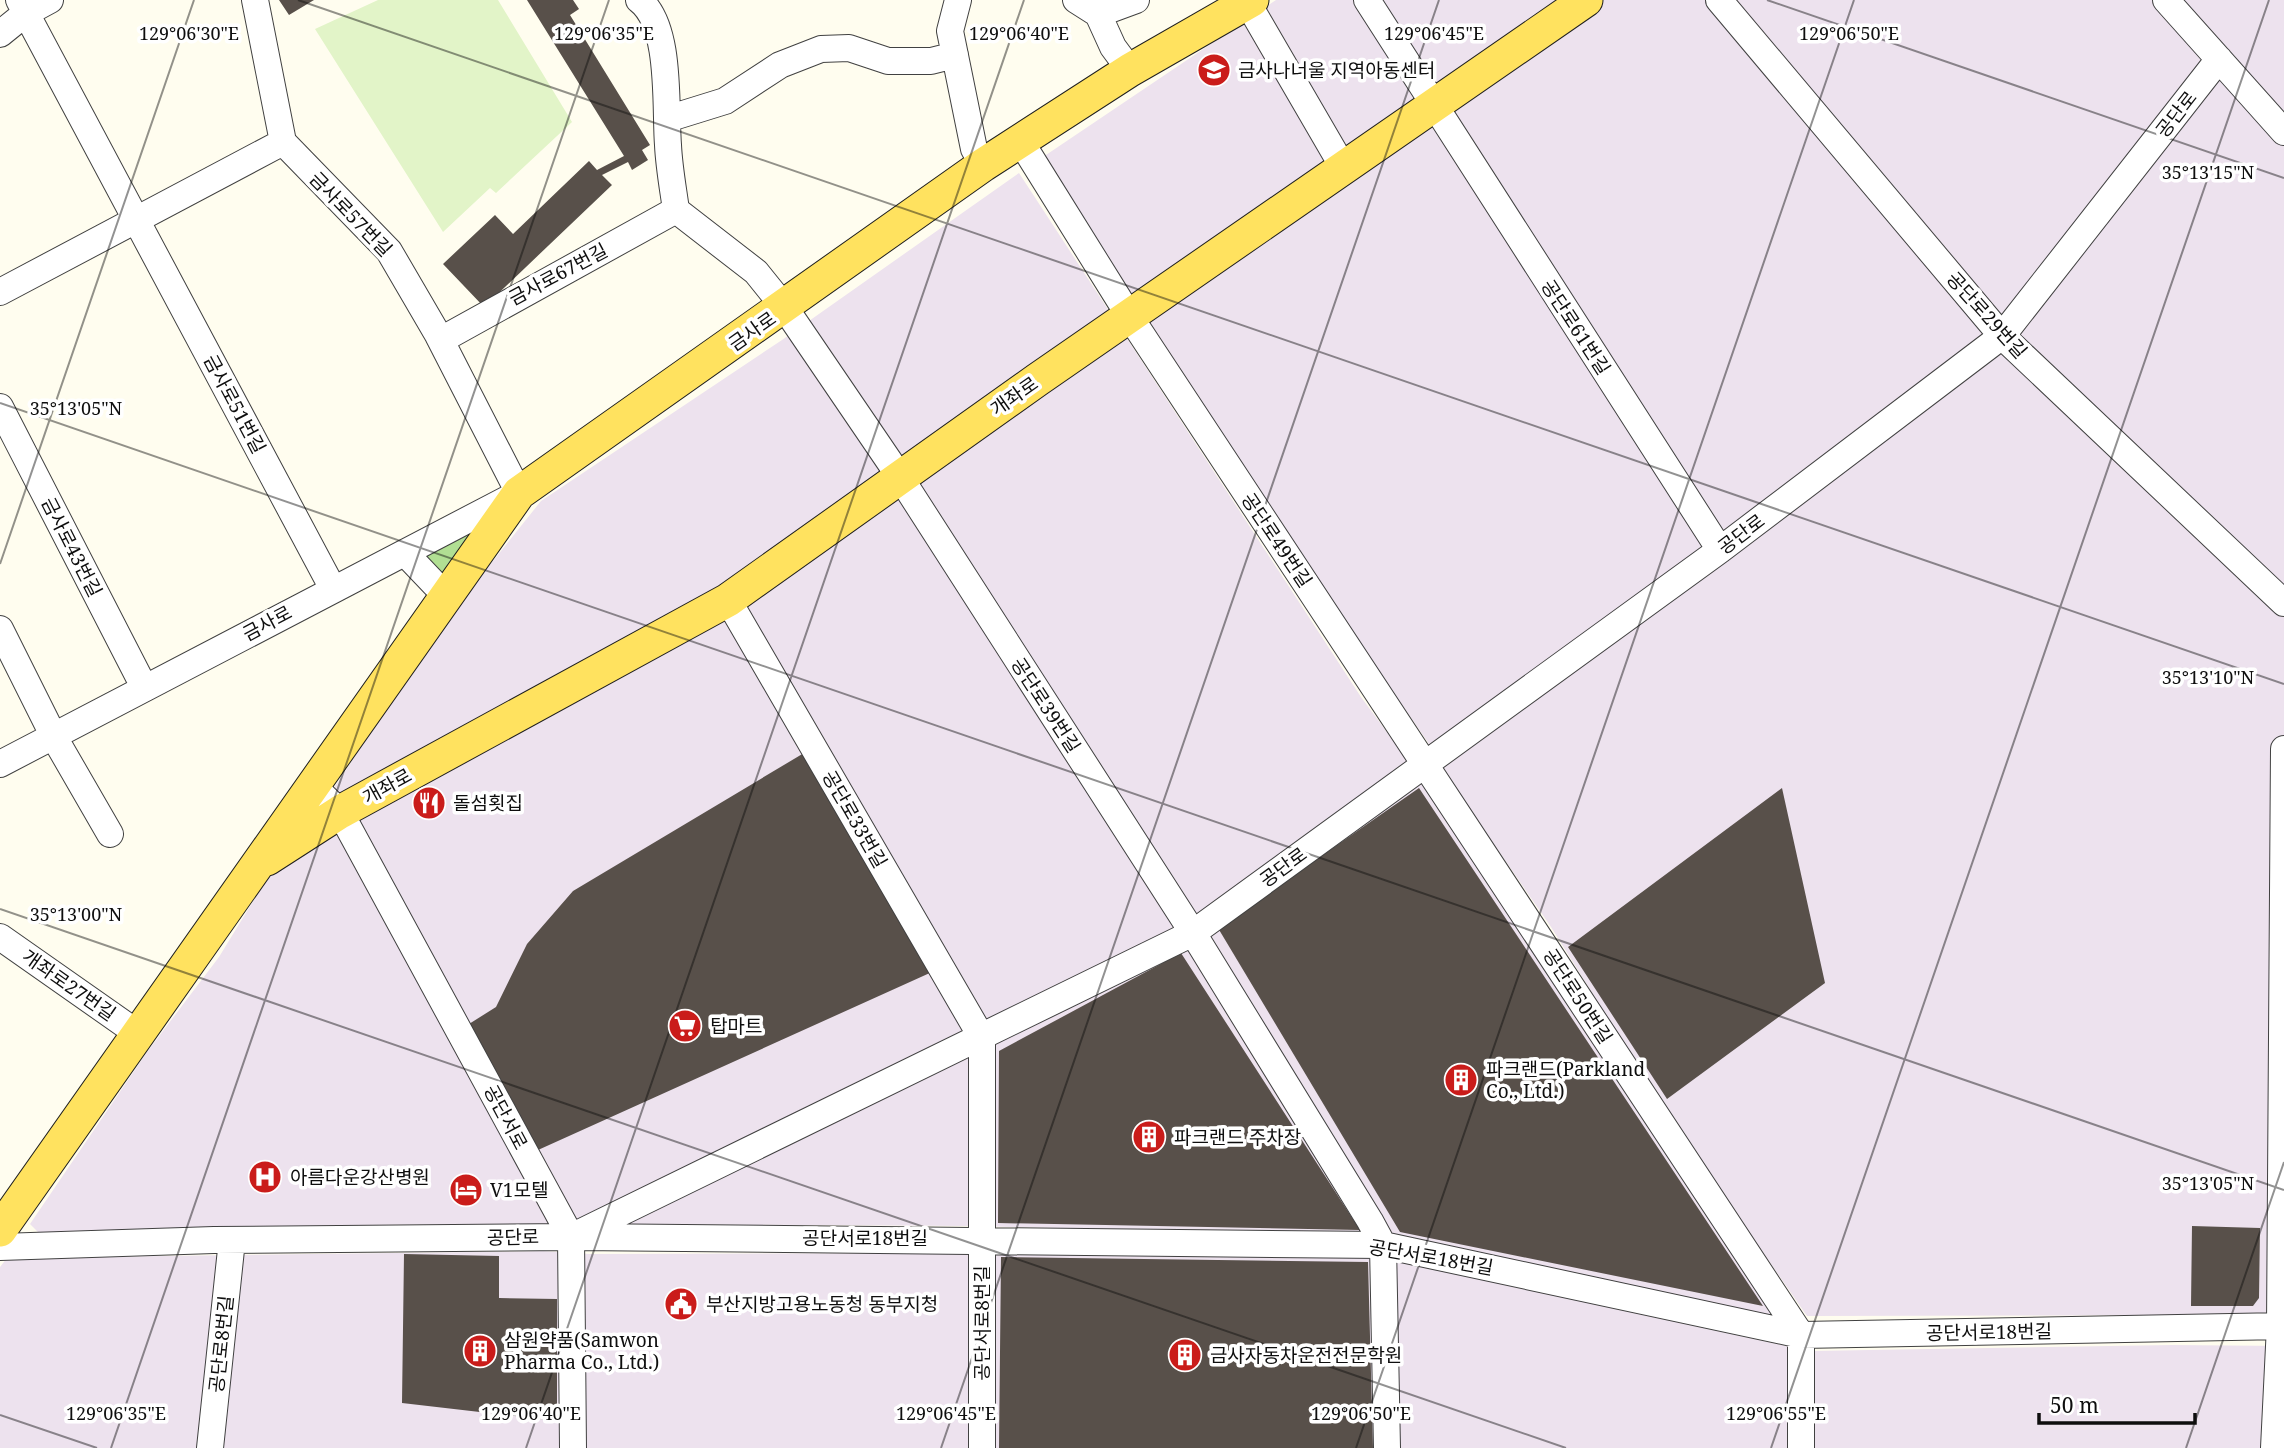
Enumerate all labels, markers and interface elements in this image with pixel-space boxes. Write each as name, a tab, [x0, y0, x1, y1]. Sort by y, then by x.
text: 129°06'30"E	[139, 21, 239, 45]
text: 129°06'35"E	[554, 21, 654, 45]
text: 129°06'40"E	[969, 21, 1069, 45]
text: 129°06'45"E	[1384, 21, 1484, 45]
text: 129°06'50"E	[1799, 21, 1899, 45]
school or university icon: 금사나너울 지역아동센터	[1195, 51, 1233, 89]
place label: 금사나너울 지역아동센터	[1238, 57, 1435, 83]
street label: 공단로	[2150, 85, 2202, 143]
text: 35°13'15"N	[2162, 160, 2255, 184]
street label: 금사로57번길	[304, 166, 398, 262]
street label: 금사로67번길	[504, 237, 612, 311]
street label: 공단로29번길	[1941, 266, 2033, 364]
street label: 공단로61번길	[1536, 274, 1616, 380]
street label: 금사로	[723, 305, 781, 357]
street label: 금사로51번길	[198, 350, 272, 458]
street label: 개좌로	[985, 370, 1043, 422]
text: 35°13'05"N	[30, 396, 123, 420]
street label: 공단로49번길	[1236, 488, 1318, 592]
street label: 금사로43번길	[36, 493, 108, 601]
street label: 공단로	[1712, 508, 1770, 560]
street label: 금사로	[238, 599, 296, 647]
street label: 공단로39번길	[1006, 652, 1086, 758]
text: 35°13'10"N	[2162, 665, 2255, 689]
street label: 개좌로	[358, 762, 416, 810]
street label: 공단로33번길	[817, 765, 893, 873]
restaurant icon: 돌섬횟집	[410, 784, 448, 822]
place label: 돌섬횟집	[453, 790, 523, 816]
street label: 공단로	[1254, 841, 1312, 893]
text: 35°13'00"N	[30, 902, 123, 926]
street label: 개좌로27번길	[17, 943, 121, 1027]
street label: 공단로50번길	[1538, 943, 1618, 1049]
supermarket icon: 탑마트	[666, 1007, 704, 1045]
place label: 탑마트	[710, 1013, 762, 1039]
place label: 파크랜드(Parkland Co., Ltd.)	[1486, 1056, 1646, 1104]
building icon: 파크랜드(Parkland Co., Ltd.)	[1442, 1061, 1480, 1099]
street label: 공단서로	[478, 1080, 534, 1154]
building icon: 파크랜드 주차장	[1130, 1118, 1168, 1156]
place label: 파크랜드 주차장	[1174, 1124, 1301, 1150]
hospital icon: 아름다운강산병원	[246, 1158, 284, 1196]
place label: 아름다운강산병원	[290, 1164, 430, 1190]
hotel icon: V1모텔	[447, 1171, 485, 1209]
text: 35°13'05"N	[2162, 1171, 2255, 1195]
place label: V1모텔	[490, 1177, 548, 1203]
street label: 공단로	[487, 1224, 539, 1250]
street label: 공단서로18번길	[802, 1225, 928, 1251]
street label: 공단서로18번길	[1367, 1233, 1495, 1281]
street label: 공단서로8번길	[969, 1265, 995, 1381]
public building icon: 부산지방고용노동청 동부지청	[662, 1285, 700, 1323]
place label: 부산지방고용노동청 동부지청	[706, 1291, 938, 1317]
street label: 공단로8번길	[203, 1294, 239, 1394]
street label: 공단서로18번길	[1926, 1318, 2052, 1346]
place label: 삼원약품(Samwon Pharma Co., Ltd.)	[504, 1327, 659, 1375]
building icon: 삼원약품(Samwon Pharma Co., Ltd.)	[461, 1332, 499, 1370]
building icon: 금사자동차운전전문학원	[1166, 1336, 1204, 1374]
place label: 금사자동차운전전문학원	[1210, 1342, 1402, 1368]
scale bar	[2039, 1382, 2195, 1426]
text: 50 m	[2050, 1391, 2099, 1419]
text: 129°06'35"E	[66, 1401, 166, 1425]
text: 129°06'40"E	[481, 1401, 581, 1425]
text: 129°06'45"E	[896, 1401, 996, 1425]
text: 129°06'50"E	[1311, 1401, 1411, 1425]
text: 129°06'55"E	[1726, 1401, 1826, 1425]

